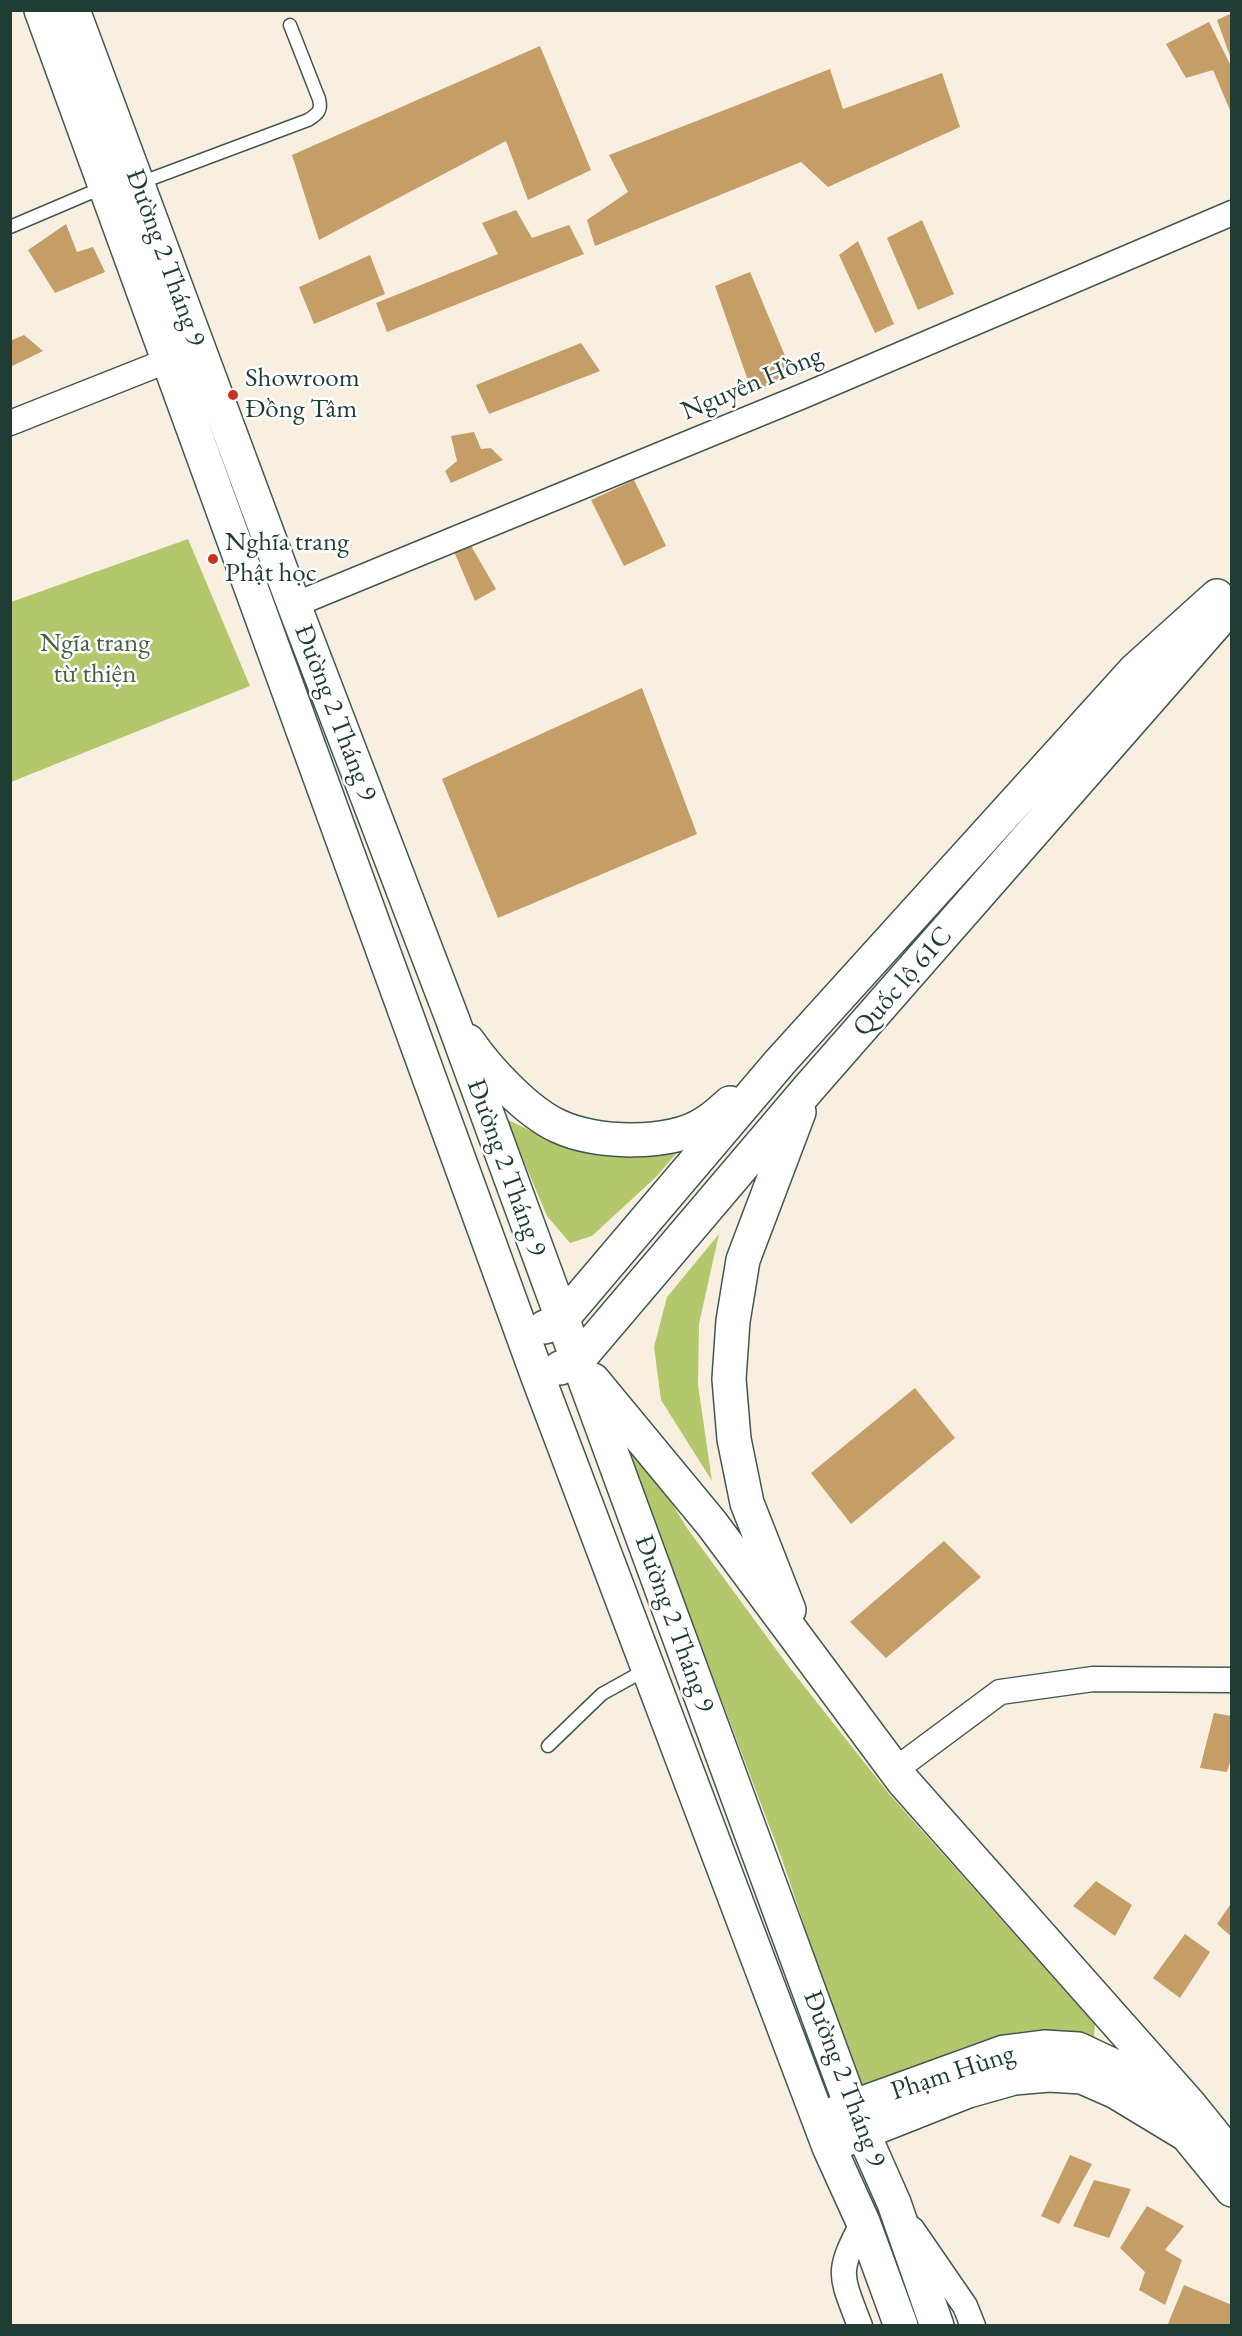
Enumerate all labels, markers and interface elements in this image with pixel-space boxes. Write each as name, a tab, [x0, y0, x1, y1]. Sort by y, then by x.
street label: Đường 2 Tháng 9	[118, 165, 212, 351]
street label: Nguyên Hồng	[677, 340, 827, 428]
place label: Showroom Đồng Tâm	[245, 363, 360, 426]
marker: Showroom Đồng Tâm	[226, 388, 240, 402]
place label: Nghĩa trang Phật học	[225, 527, 349, 590]
marker: Nghĩa trang Phật học	[206, 552, 220, 566]
street label: Đường 2 Tháng 9	[287, 620, 383, 806]
park label: Ngĩa trang từ thiện	[40, 628, 150, 691]
street label: Quốc lộ 61C	[847, 920, 959, 1044]
street label: Đường 2 Tháng 9	[459, 1075, 553, 1261]
street label: Đường 2 Tháng 9	[627, 1531, 721, 1717]
street label: Đường 2 Tháng 9	[796, 1986, 892, 2172]
street label: Phạm Hùng	[887, 2038, 1019, 2108]

